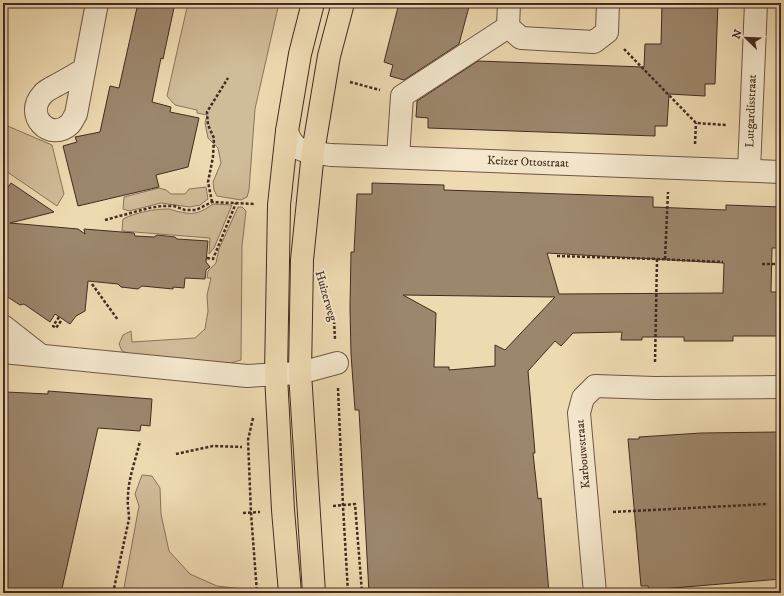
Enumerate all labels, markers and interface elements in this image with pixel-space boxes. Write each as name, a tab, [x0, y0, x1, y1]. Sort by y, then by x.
north arrow	[726, 18, 766, 58]
text: N	[730, 28, 746, 41]
street label: Lutgardisstraat	[742, 74, 760, 148]
street label: Keizer Ottostraat	[487, 153, 569, 171]
street label: Huizerweg	[312, 269, 340, 323]
street label: Karbouwstraat	[572, 419, 593, 489]

